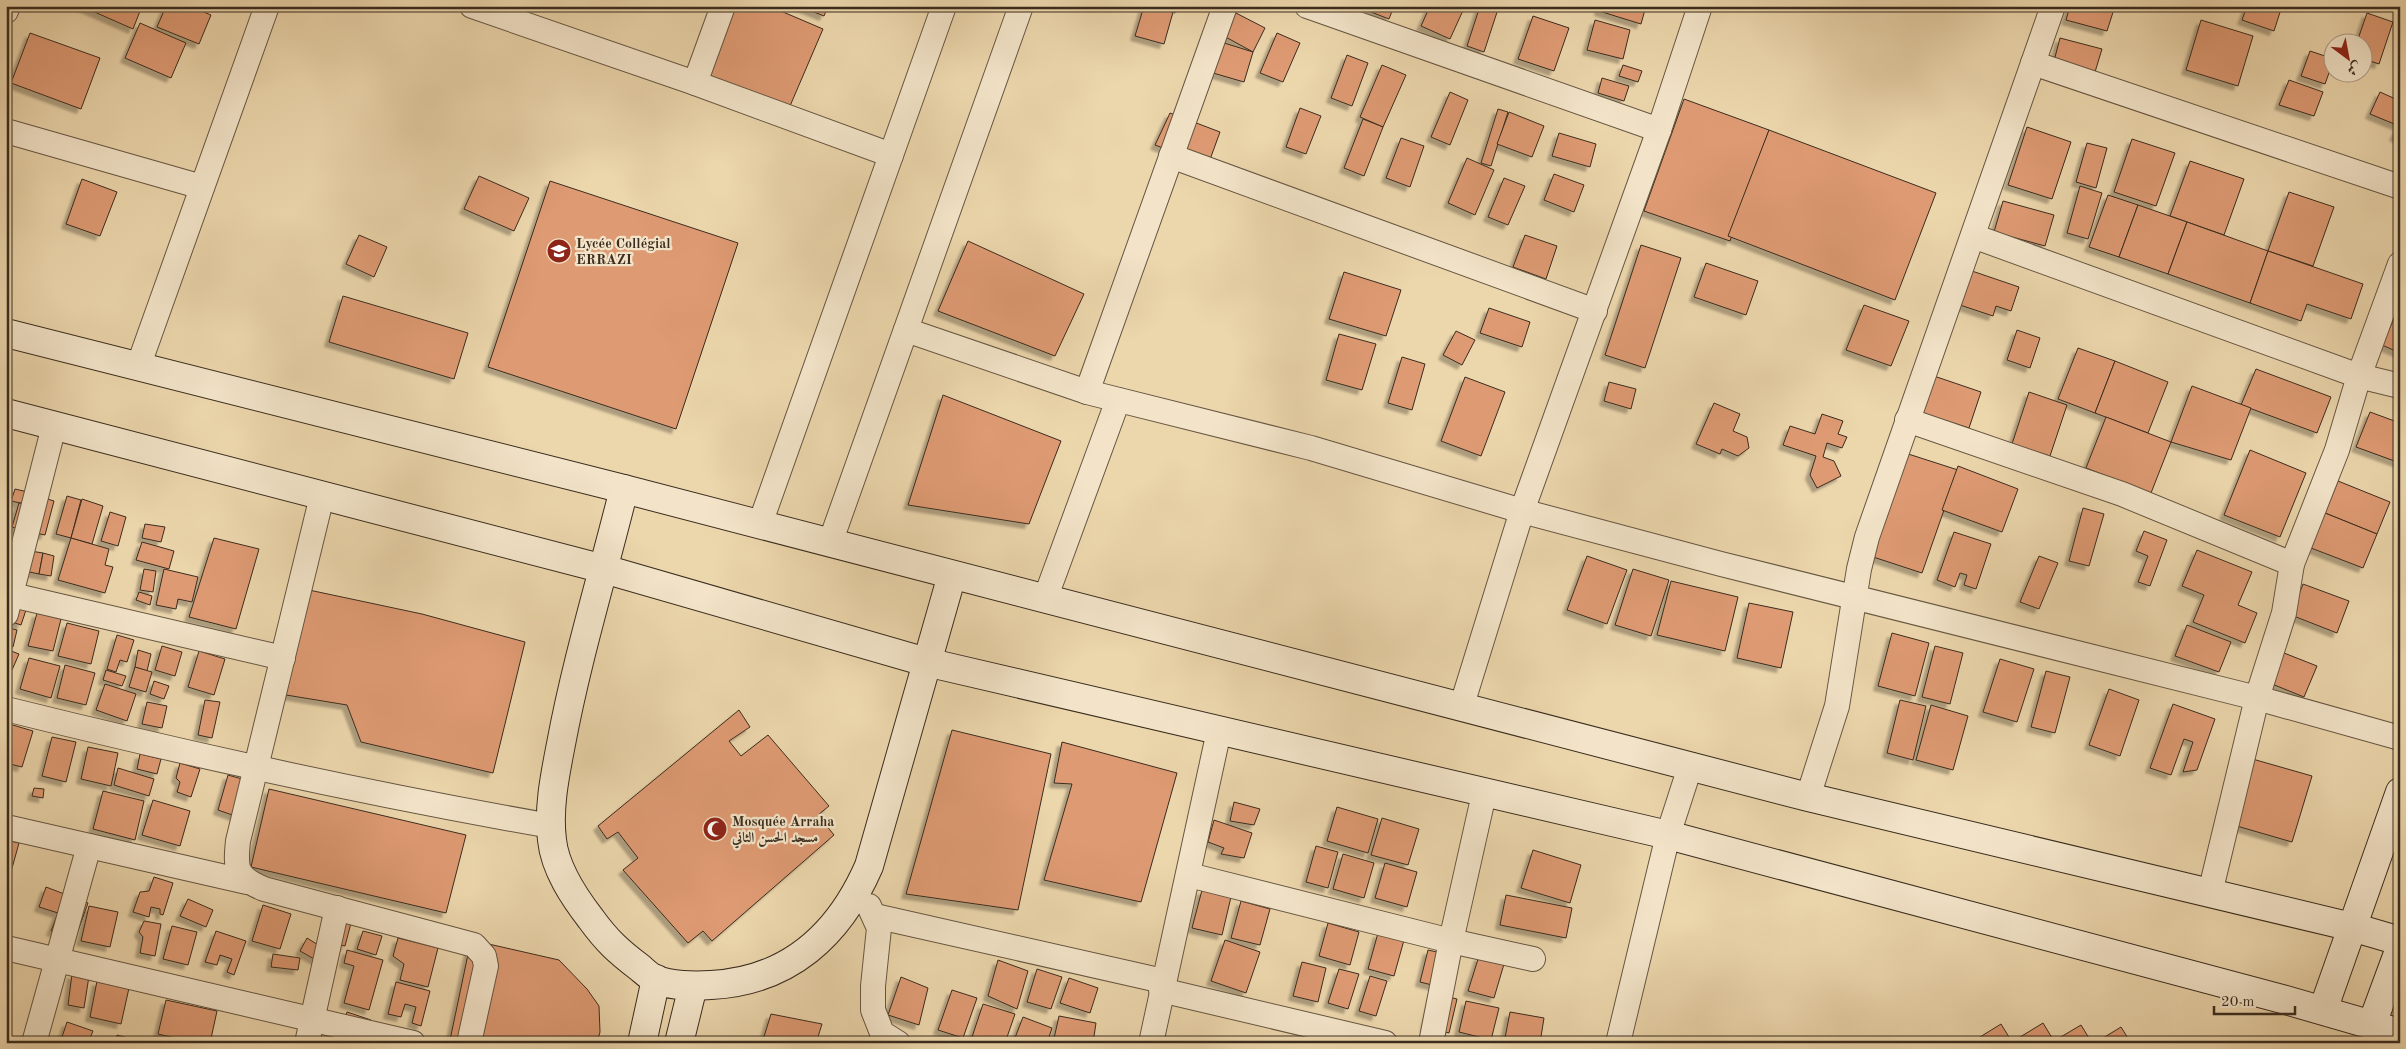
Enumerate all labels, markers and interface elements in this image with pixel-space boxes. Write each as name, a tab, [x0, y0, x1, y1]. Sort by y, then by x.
north arrow	[2324, 32, 2374, 82]
text: ش	[2345, 59, 2364, 78]
place label: Lycée Collégial ERRAZI	[576, 237, 671, 267]
school or university icon: Lycée Collégial ERRAZI	[546, 238, 572, 264]
place label: Mosquée Arraha مسجد الحسن الثاني	[731, 815, 834, 849]
mosque icon: Mosquée Arraha مسجد الحسن الثاني	[702, 816, 728, 842]
scale bar	[2214, 984, 2295, 1016]
text: 20 m	[2221, 995, 2255, 1010]

